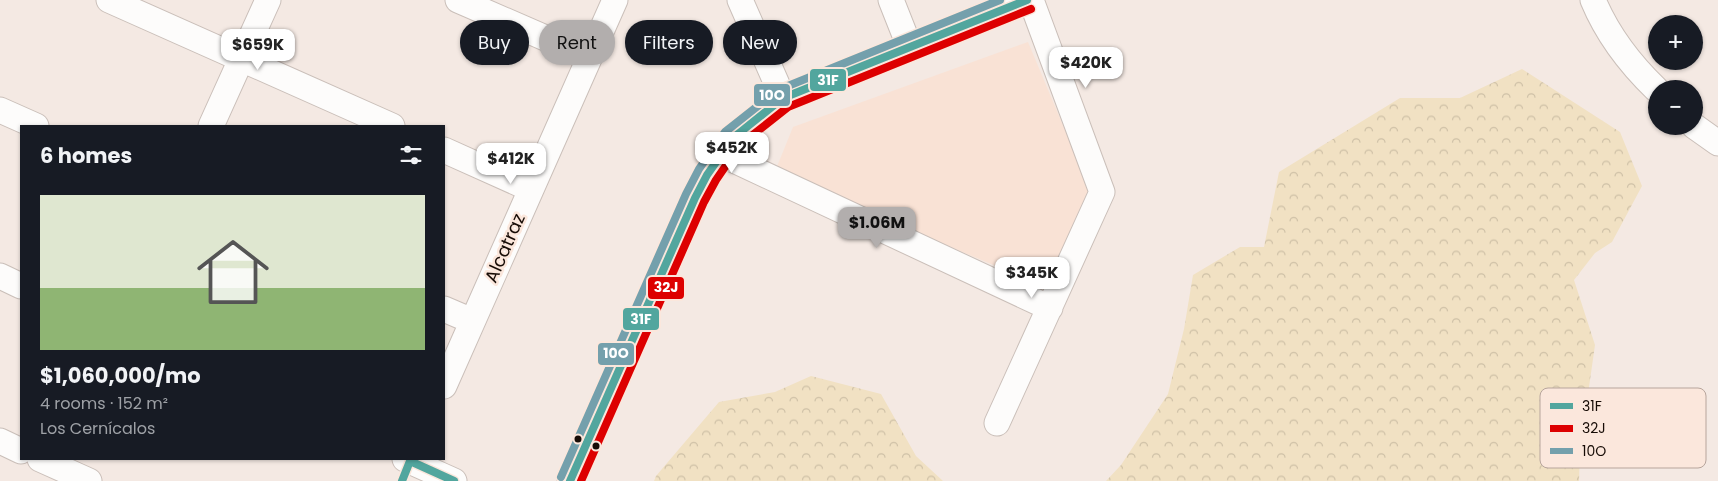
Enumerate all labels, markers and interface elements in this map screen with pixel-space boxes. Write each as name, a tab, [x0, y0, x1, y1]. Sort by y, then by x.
map controls	[1648, 15, 1703, 135]
button: +	[1648, 15, 1703, 70]
chip: Buy	[460, 20, 529, 65]
chip: Rent	[539, 20, 615, 65]
chip: Filters	[625, 20, 713, 65]
chip: New	[723, 20, 797, 65]
pin: $659K	[223, 28, 293, 71]
text: $659K	[232, 33, 284, 56]
pin: $420K	[1051, 46, 1121, 89]
text: $420K	[1060, 51, 1112, 74]
line badge: 31F	[809, 68, 847, 92]
text: 31F	[817, 70, 839, 90]
button: −	[1648, 80, 1703, 135]
line badge: 10O	[753, 83, 791, 107]
text: 10O	[759, 85, 785, 105]
pin: $452K	[697, 132, 767, 174]
text: $452K	[706, 136, 758, 159]
text: 6 homes	[40, 141, 132, 170]
icon: filters	[397, 141, 425, 169]
pin: $412K	[476, 142, 546, 185]
text: $412K	[487, 147, 535, 170]
pin: $1.06M	[836, 206, 918, 249]
street label: Alcatraz	[478, 209, 531, 286]
text: $1.06M	[849, 211, 905, 234]
icon: home	[188, 227, 278, 317]
pin: $345K	[997, 256, 1067, 299]
text: $345K	[1006, 261, 1058, 284]
line badge: 32J	[647, 276, 685, 300]
text: 32J	[654, 277, 678, 297]
line badge: 31F	[622, 307, 660, 331]
text: 31F	[630, 309, 652, 329]
line badge: 10O	[597, 342, 635, 366]
text: 10O	[603, 343, 629, 363]
text: $1,060,000/mo	[40, 361, 201, 390]
legend	[1540, 388, 1706, 468]
text: 4 rooms · 152 m²	[40, 392, 168, 415]
text: 31F	[1582, 396, 1602, 416]
text: Los Cernícalos	[40, 417, 155, 440]
text: 32J	[1582, 418, 1606, 438]
unlabelled marker	[573, 434, 583, 444]
unlabelled marker	[591, 441, 601, 451]
text: 10O	[1582, 441, 1606, 461]

